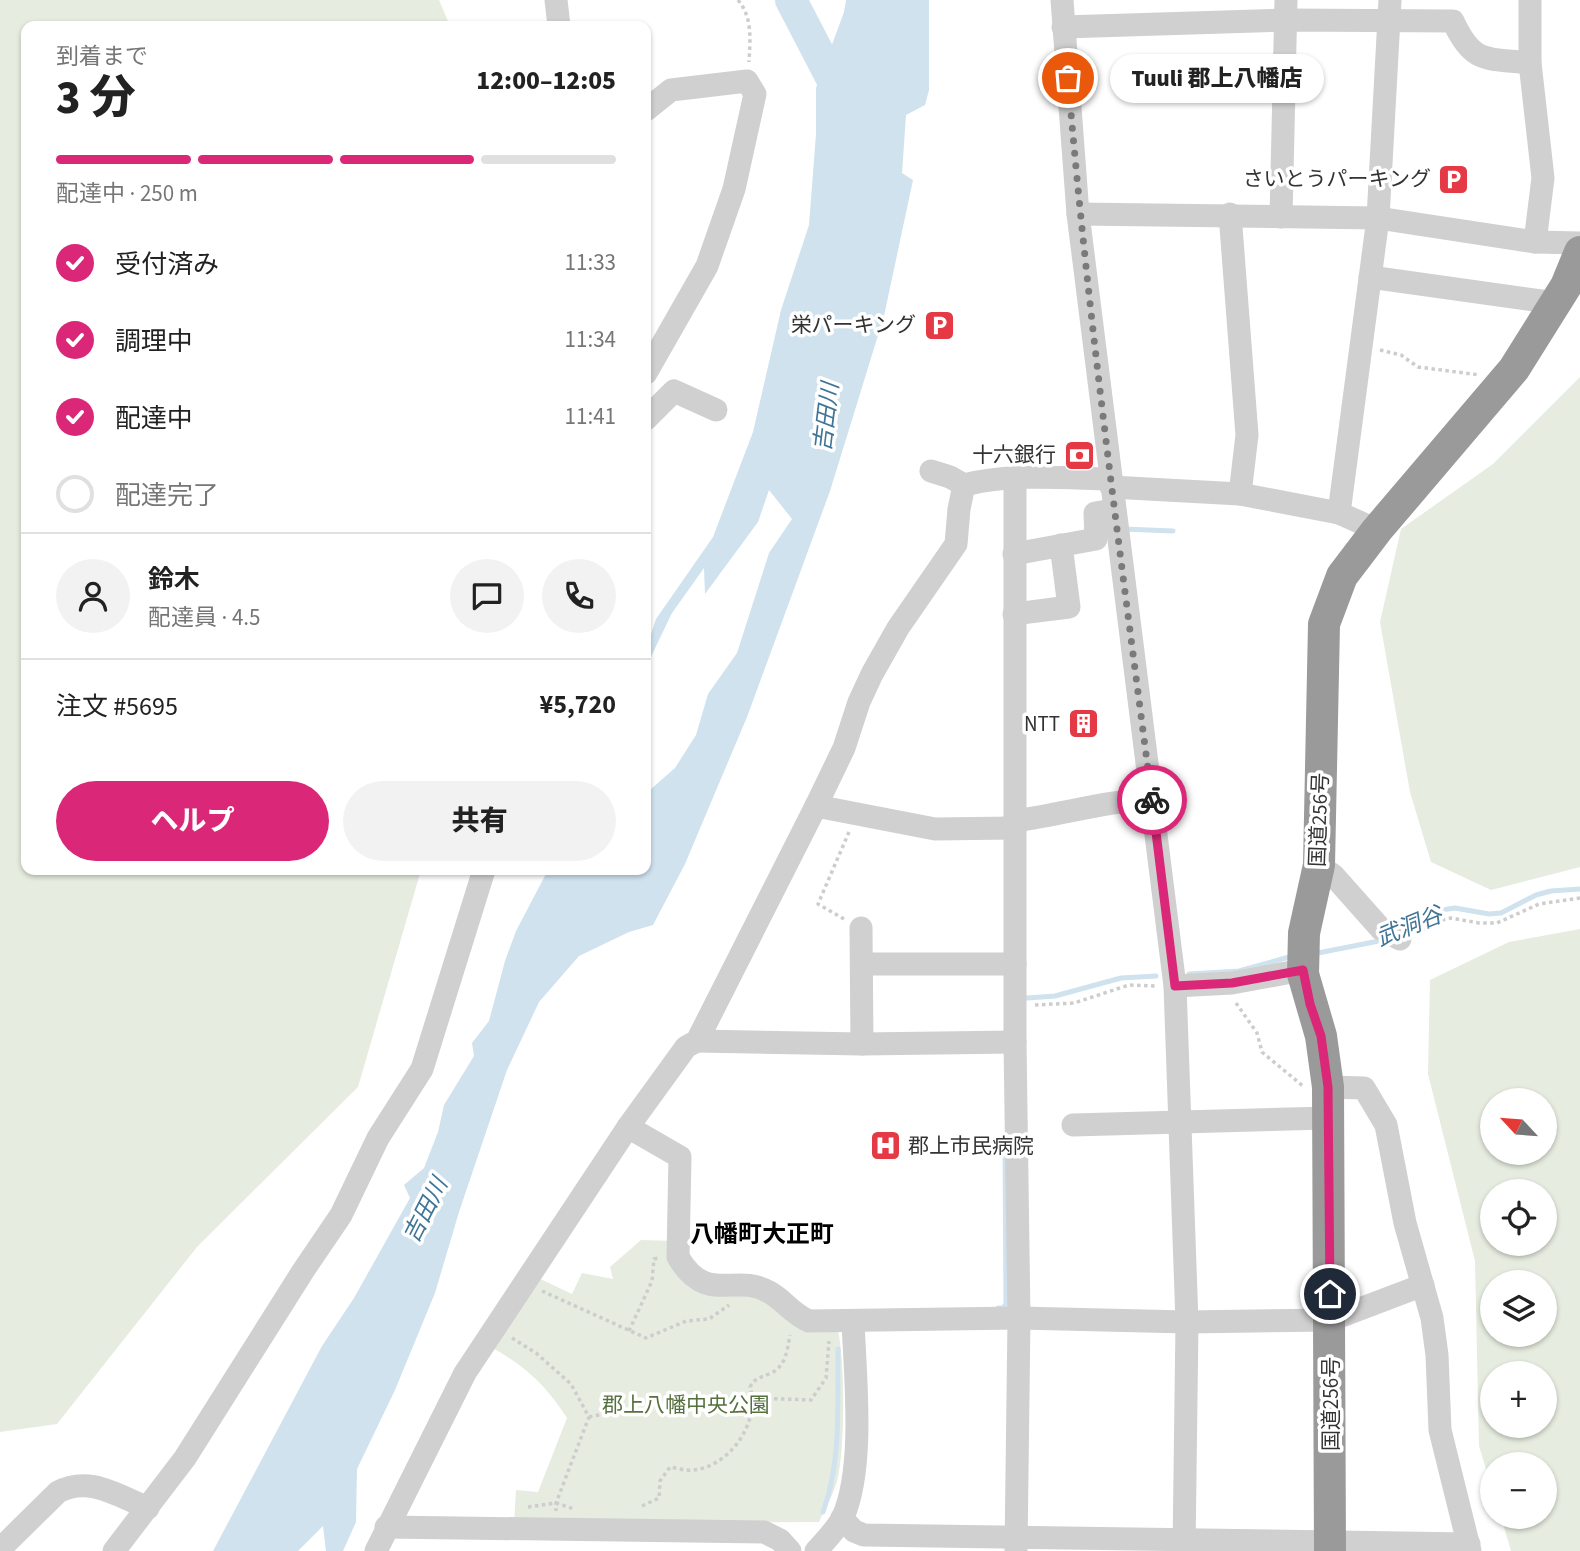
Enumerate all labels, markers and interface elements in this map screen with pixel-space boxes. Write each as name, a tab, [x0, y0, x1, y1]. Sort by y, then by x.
text: 到着まで	[56, 40, 148, 73]
pin	[1038, 48, 1098, 108]
callout: Tuuli 郡上八幡店	[1110, 54, 1324, 102]
icon: bag	[1049, 59, 1087, 97]
text: 12:00–12:05	[476, 62, 616, 99]
text: Tuuli 郡上八幡店	[1131, 62, 1303, 95]
text: 3 分	[56, 66, 136, 131]
parking icon: さいとうパーキング	[1437, 162, 1471, 196]
place label: さいとうパーキング	[1243, 164, 1431, 194]
text: 配達中 · 250 m	[56, 177, 198, 210]
icon: check	[56, 244, 94, 282]
text: 受付済み	[115, 246, 219, 283]
text: 11:33	[565, 246, 616, 279]
parking icon: 栄パーキング	[922, 308, 956, 342]
place label: 栄パーキング	[791, 310, 916, 340]
icon: check	[56, 321, 94, 359]
text: 調理中	[115, 323, 193, 360]
text: 11:34	[565, 323, 616, 356]
water label: 吉田川	[806, 378, 847, 453]
icon: check	[56, 398, 94, 436]
text: 配達中	[115, 400, 193, 437]
text: 11:41	[565, 400, 616, 433]
bank icon: 十六銀行	[1062, 438, 1096, 472]
place label: 十六銀行	[972, 440, 1056, 470]
text: 配達完了	[115, 477, 219, 514]
button: person	[56, 559, 130, 633]
button: chat	[450, 559, 524, 633]
button: phone	[542, 559, 616, 633]
text: 鈴木	[148, 561, 200, 598]
text: 配達員 · 4.5	[148, 601, 261, 634]
text: ¥5,720	[540, 686, 616, 723]
text: 注文 #5695	[56, 688, 178, 725]
building icon: NTT	[1066, 707, 1100, 741]
place label: NTT	[1024, 709, 1060, 739]
courier	[1117, 765, 1187, 835]
street label: 国道256号	[1302, 772, 1336, 868]
button: ヘルプ	[56, 781, 329, 861]
button: 共有	[343, 781, 616, 861]
icon: bike	[1133, 781, 1171, 819]
water label: 武洞谷	[1371, 897, 1449, 955]
north arrow	[1480, 1088, 1558, 1166]
map controls	[1480, 1088, 1557, 1529]
hospital icon: 郡上市民病院	[868, 1129, 902, 1163]
place label: 郡上市民病院	[908, 1131, 1034, 1161]
water label: 吉田川	[395, 1169, 457, 1248]
button: locate	[1480, 1179, 1557, 1256]
district label: 八幡町大正町	[690, 1217, 834, 1252]
pin	[1300, 1264, 1360, 1324]
button: layers	[1480, 1270, 1557, 1347]
icon: home	[1311, 1275, 1349, 1313]
street label: 国道256号	[1316, 1357, 1346, 1451]
button: +	[1480, 1361, 1557, 1438]
park label: 郡上八幡中央公園	[602, 1390, 770, 1420]
button: −	[1480, 1452, 1557, 1529]

